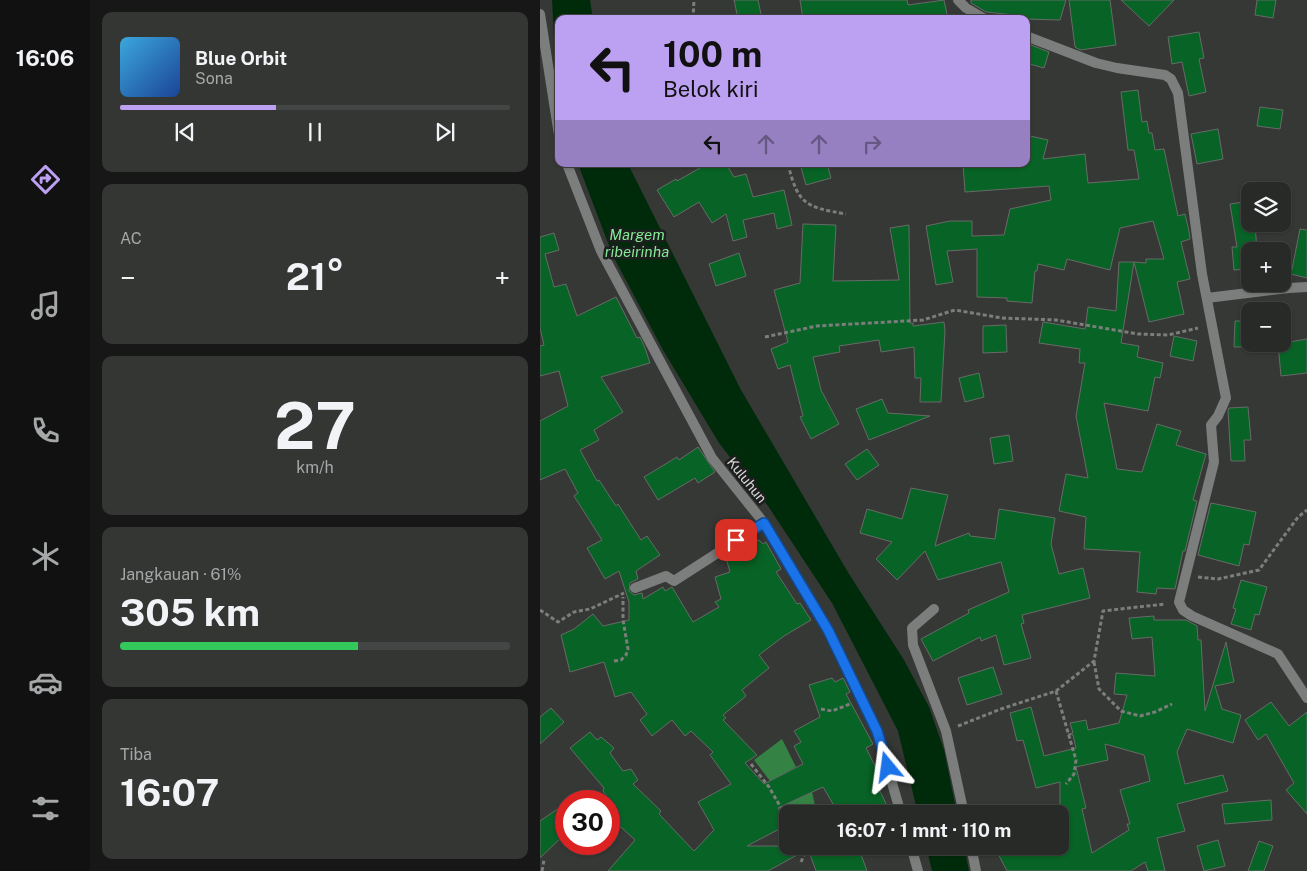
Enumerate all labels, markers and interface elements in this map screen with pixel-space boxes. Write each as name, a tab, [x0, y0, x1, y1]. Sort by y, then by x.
text: 100 m	[663, 34, 762, 75]
icon: left	[580, 35, 645, 100]
text: 16:06	[16, 45, 74, 71]
text: Blue Orbit	[195, 47, 287, 69]
text: Sona	[195, 69, 233, 88]
text: Belok kiri	[663, 76, 759, 102]
icon: previous	[171, 118, 199, 146]
icon: pause	[301, 118, 329, 146]
icon: next	[431, 118, 459, 146]
icon: left	[699, 130, 727, 158]
icon: ahead	[752, 130, 780, 158]
icon: ahead	[805, 130, 833, 158]
icon: right	[858, 130, 886, 158]
icon: directions	[28, 162, 63, 197]
map controls	[1241, 182, 1291, 352]
button: layers	[1241, 182, 1291, 232]
water label: Margem ribeirinha	[605, 226, 669, 260]
text: AC	[120, 229, 142, 248]
button: +	[1241, 242, 1291, 292]
text: 21°	[286, 254, 344, 299]
text: −	[120, 261, 136, 294]
text: +	[494, 261, 510, 294]
icon: music	[28, 288, 63, 323]
button: −	[1241, 302, 1291, 352]
text: 27	[274, 387, 356, 464]
icon: phone	[28, 413, 63, 448]
street label: Kuluhun	[724, 454, 770, 506]
text: km/h	[296, 458, 334, 477]
pin	[715, 519, 757, 561]
icon: arrive	[722, 526, 750, 554]
icon: climate	[28, 539, 63, 574]
text: Jangkauan · 61%	[120, 565, 242, 584]
text: 305 km	[120, 590, 260, 635]
icon: car	[28, 665, 63, 700]
position arrow	[861, 740, 913, 792]
text: Tiba	[120, 745, 152, 764]
text: 16:07	[120, 770, 219, 815]
speed limit sign: 30	[555, 790, 620, 855]
icon: filters	[28, 791, 63, 826]
text: 16:07 · 1 mnt · 110 m	[837, 819, 1011, 841]

